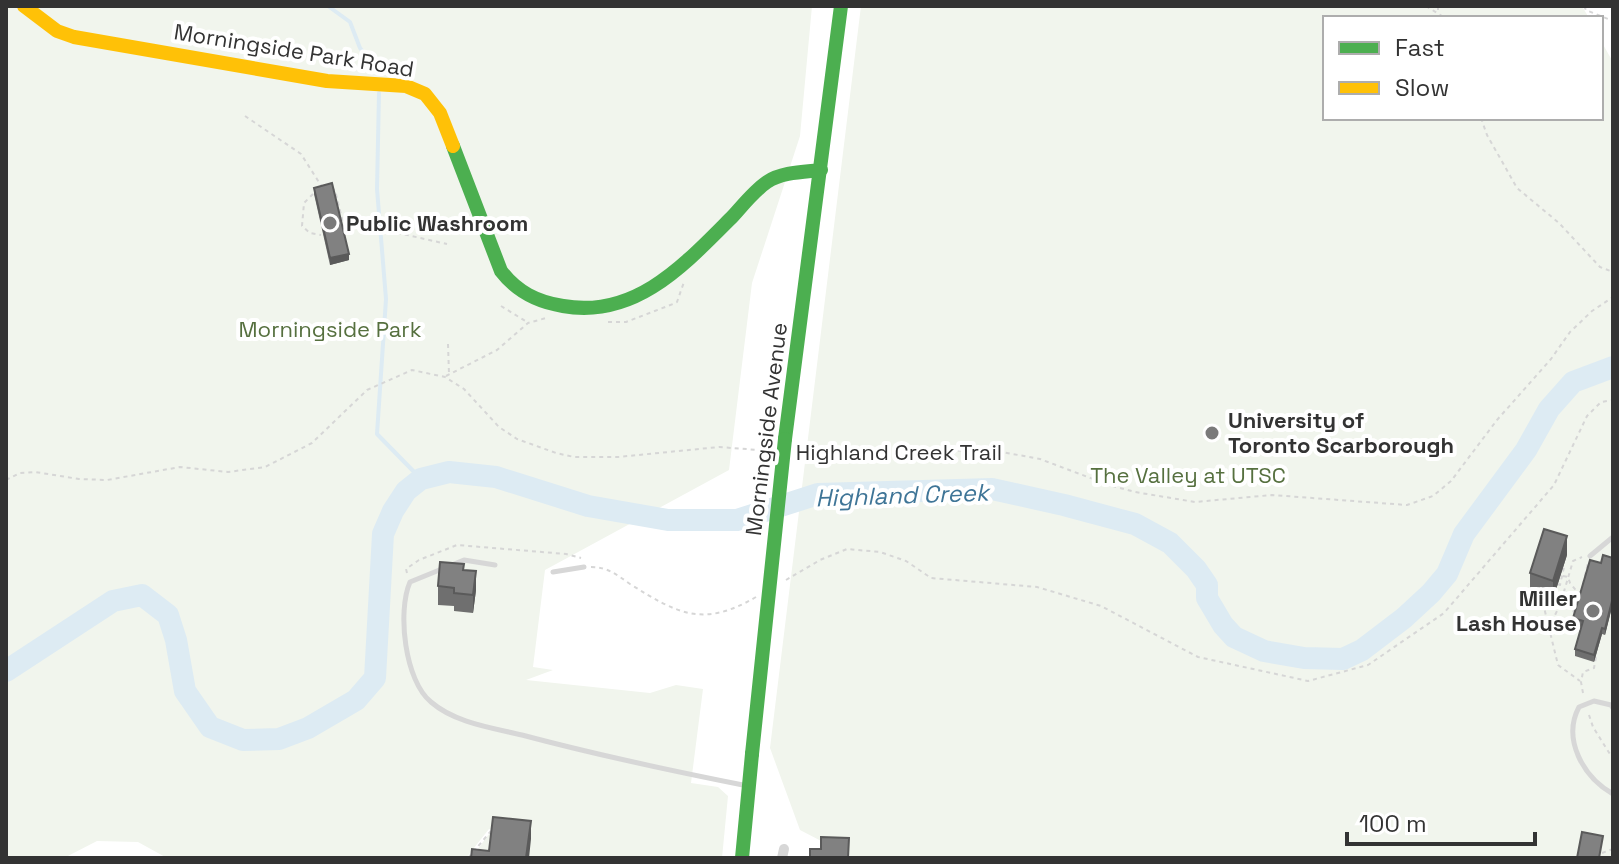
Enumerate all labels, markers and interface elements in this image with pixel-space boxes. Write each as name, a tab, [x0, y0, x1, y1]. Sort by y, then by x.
legend	[1323, 16, 1603, 120]
street label: Morningside Park Road	[172, 17, 416, 83]
text: Fast	[1395, 32, 1445, 63]
text: Slow	[1395, 72, 1449, 103]
place label: Public Washroom	[346, 209, 528, 237]
marker: Public Washroom	[321, 214, 339, 232]
park label: Morningside Park	[239, 315, 422, 343]
street label: Morningside Avenue	[739, 321, 793, 537]
place label: University of Toronto Scarborough	[1228, 406, 1454, 459]
marker: University of Toronto Scarborough	[1203, 424, 1221, 442]
street label: Highland Creek Trail	[796, 438, 1002, 466]
park label: The Valley at UTSC	[1090, 461, 1286, 489]
water label: Highland Creek	[815, 476, 992, 514]
place label: Miller Lash House	[1456, 584, 1577, 637]
marker: Miller Lash House	[1584, 602, 1602, 620]
scale bar	[1347, 796, 1535, 846]
text: 100 m	[1359, 808, 1427, 839]

